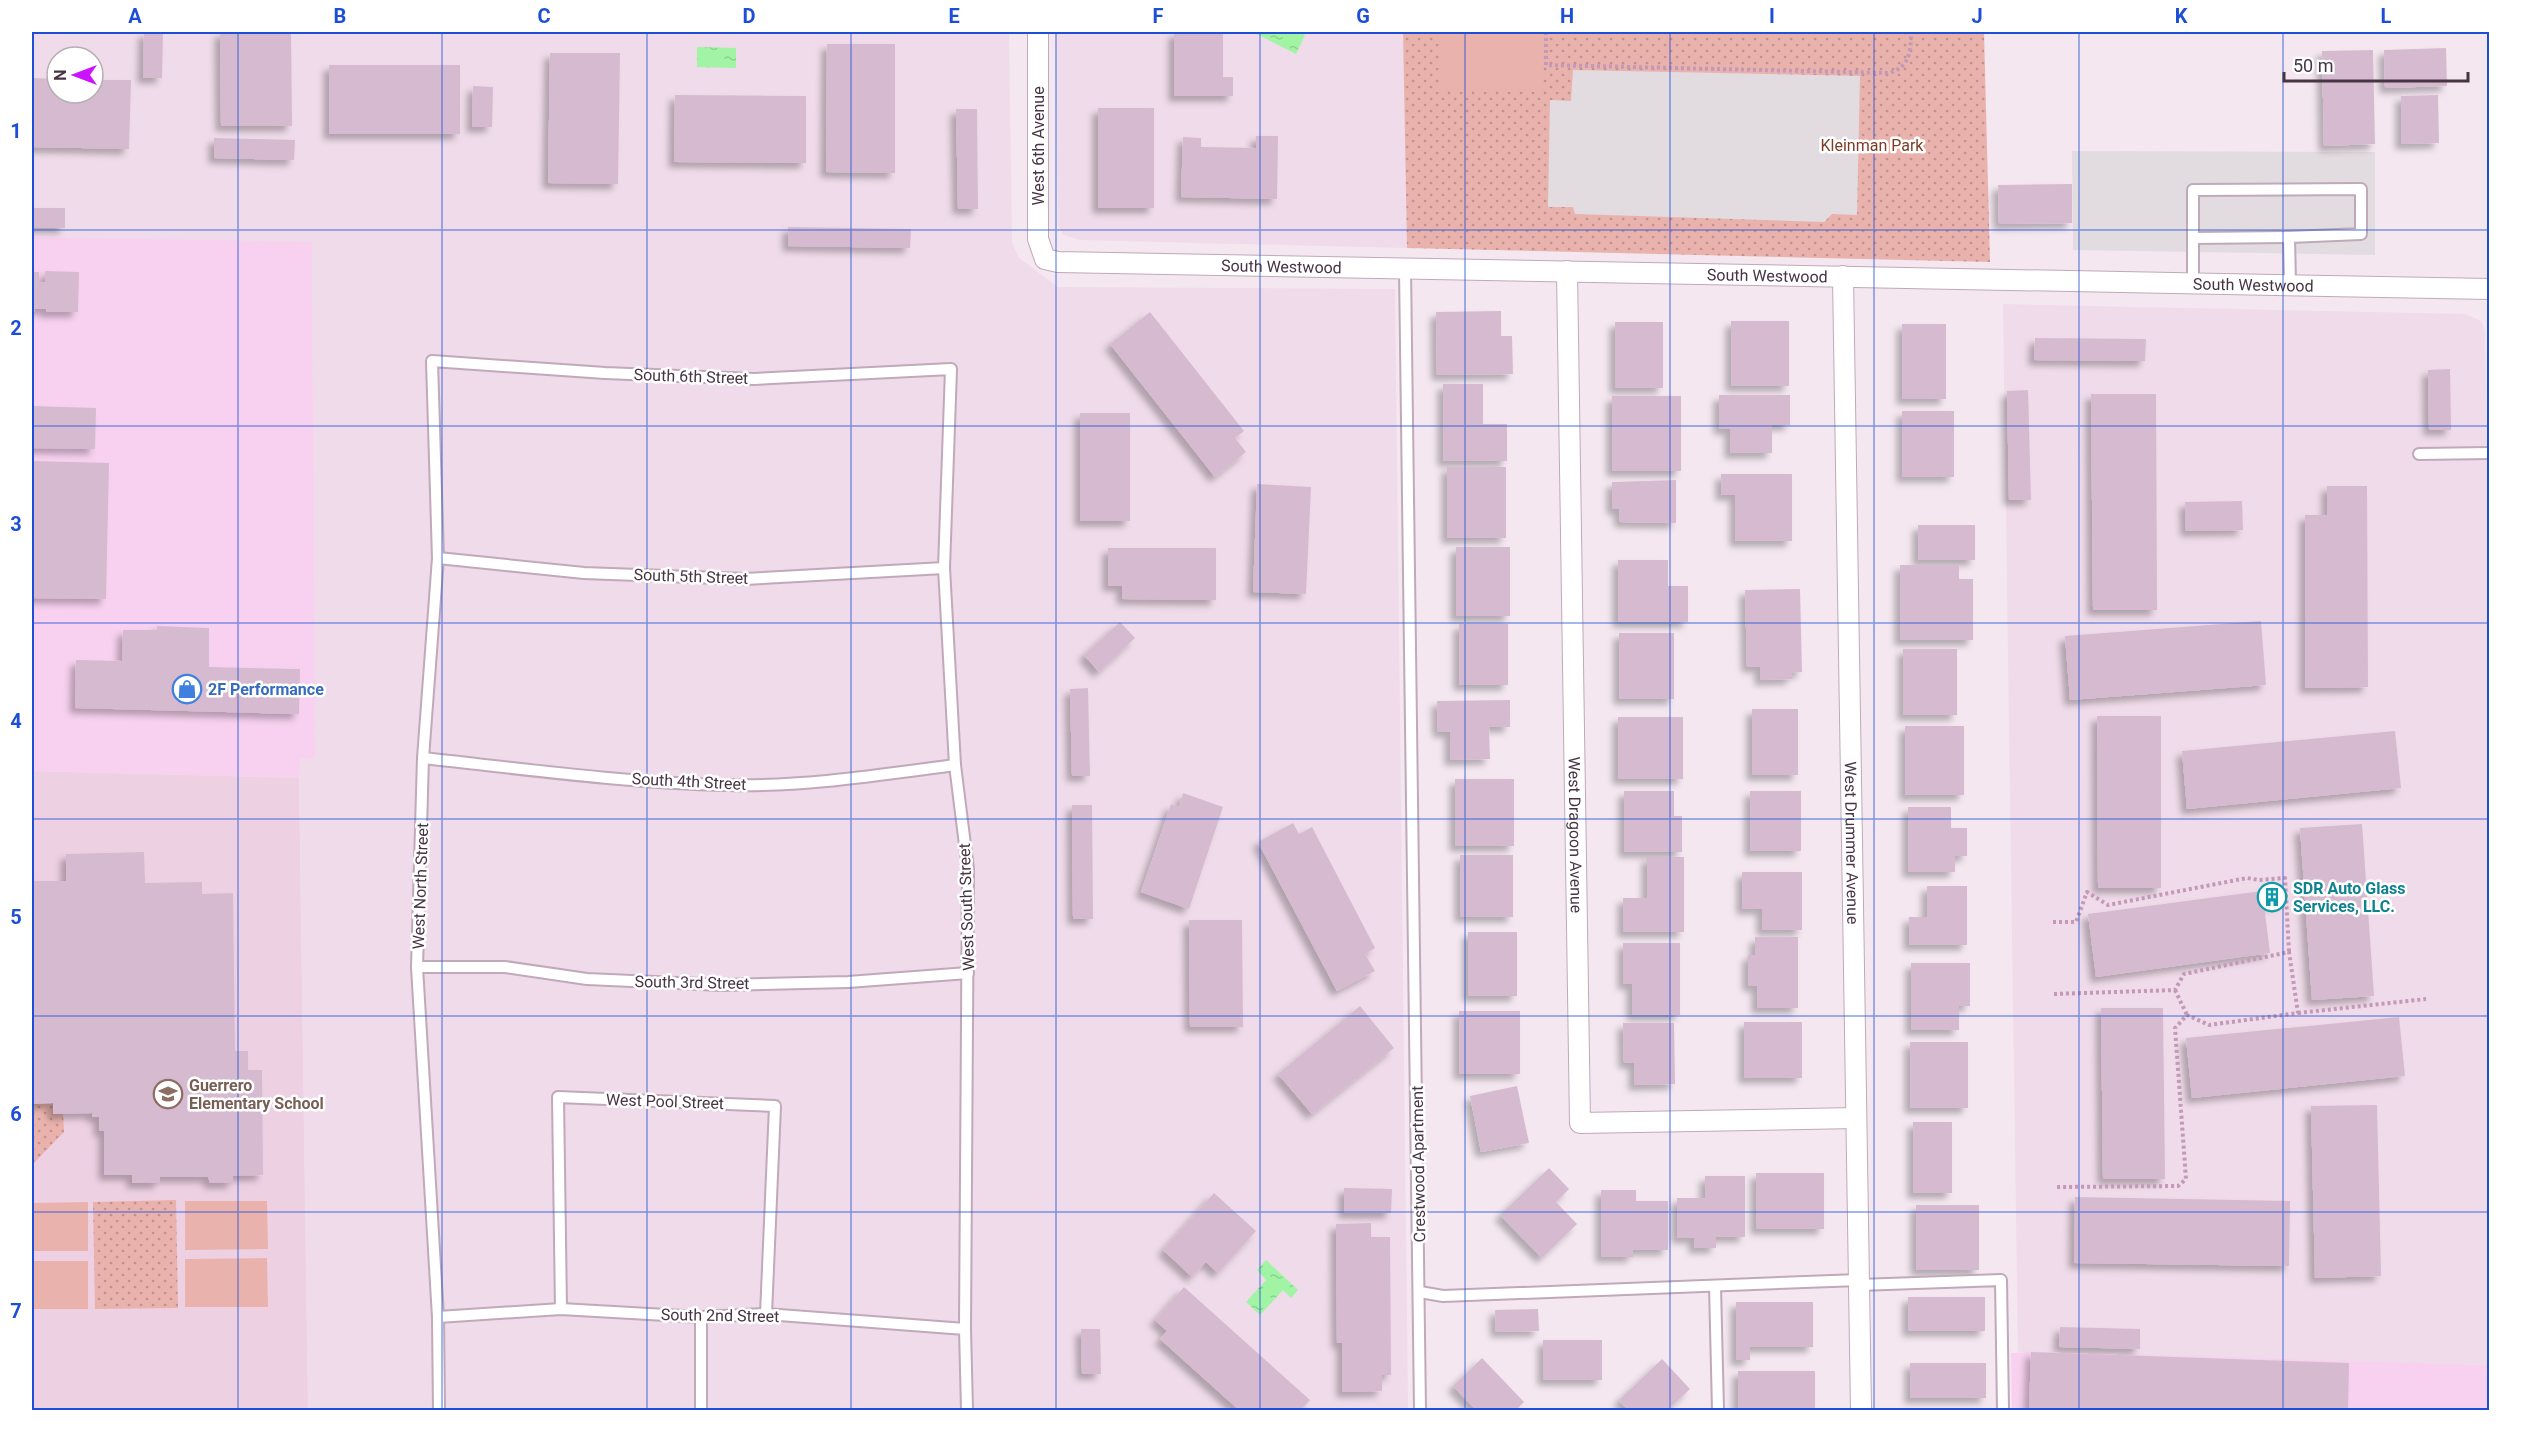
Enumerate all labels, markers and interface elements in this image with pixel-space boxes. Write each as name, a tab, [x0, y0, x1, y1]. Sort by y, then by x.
text: A	[128, 4, 142, 28]
text: B	[334, 4, 346, 28]
text: C	[537, 4, 551, 28]
text: D	[743, 4, 756, 28]
text: E	[948, 4, 960, 28]
text: F	[1153, 4, 1164, 28]
text: G	[1356, 4, 1370, 28]
text: H	[1560, 4, 1574, 28]
text: I	[1769, 4, 1775, 28]
text: J	[1971, 4, 1983, 28]
text: K	[2175, 4, 2188, 28]
text: L	[2381, 4, 2392, 28]
north arrow	[45, 45, 105, 105]
scale bar	[2284, 45, 2468, 83]
text: 50 m	[2293, 55, 2333, 76]
text: N	[51, 69, 70, 81]
street label: West 6th Avenue	[1029, 86, 1048, 206]
text: 1	[10, 119, 22, 143]
park label: Kleinman Park	[1821, 136, 1924, 155]
street label: South Westwood	[1221, 256, 1342, 277]
street label: South Westwood	[1707, 265, 1828, 287]
street label: South Westwood	[2193, 274, 2314, 296]
text: 2	[10, 316, 22, 340]
street label: South 6th Street	[633, 365, 749, 388]
text: 3	[10, 512, 22, 536]
street label: South 5th Street	[633, 565, 749, 588]
shop icon: 2F Performance	[171, 673, 203, 705]
place label: 2F Performance	[208, 680, 324, 699]
text: 4	[10, 709, 22, 733]
street label: West Dragoon Avenue	[1564, 757, 1586, 913]
street label: West Drummer Avenue	[1841, 761, 1862, 925]
street label: South 4th Street	[631, 769, 747, 794]
street label: West North Street	[409, 822, 432, 950]
street label: West South Street	[955, 843, 978, 971]
place label: SDR Auto Glass Services, LLC.	[2293, 879, 2405, 916]
building icon: SDR Auto Glass Services, LLC.	[2256, 881, 2288, 913]
text: 5	[10, 905, 22, 929]
street label: South 3rd Street	[634, 972, 750, 993]
place label: Guerrero Elementary School	[189, 1076, 324, 1113]
school or university icon: Guerrero Elementary School	[152, 1078, 184, 1110]
street label: Crestwood Apartment	[1408, 1085, 1429, 1242]
street label: West Pool Street	[606, 1090, 724, 1113]
text: 6	[10, 1102, 22, 1126]
text: 7	[10, 1299, 22, 1323]
street label: South 2nd Street	[661, 1305, 779, 1326]

